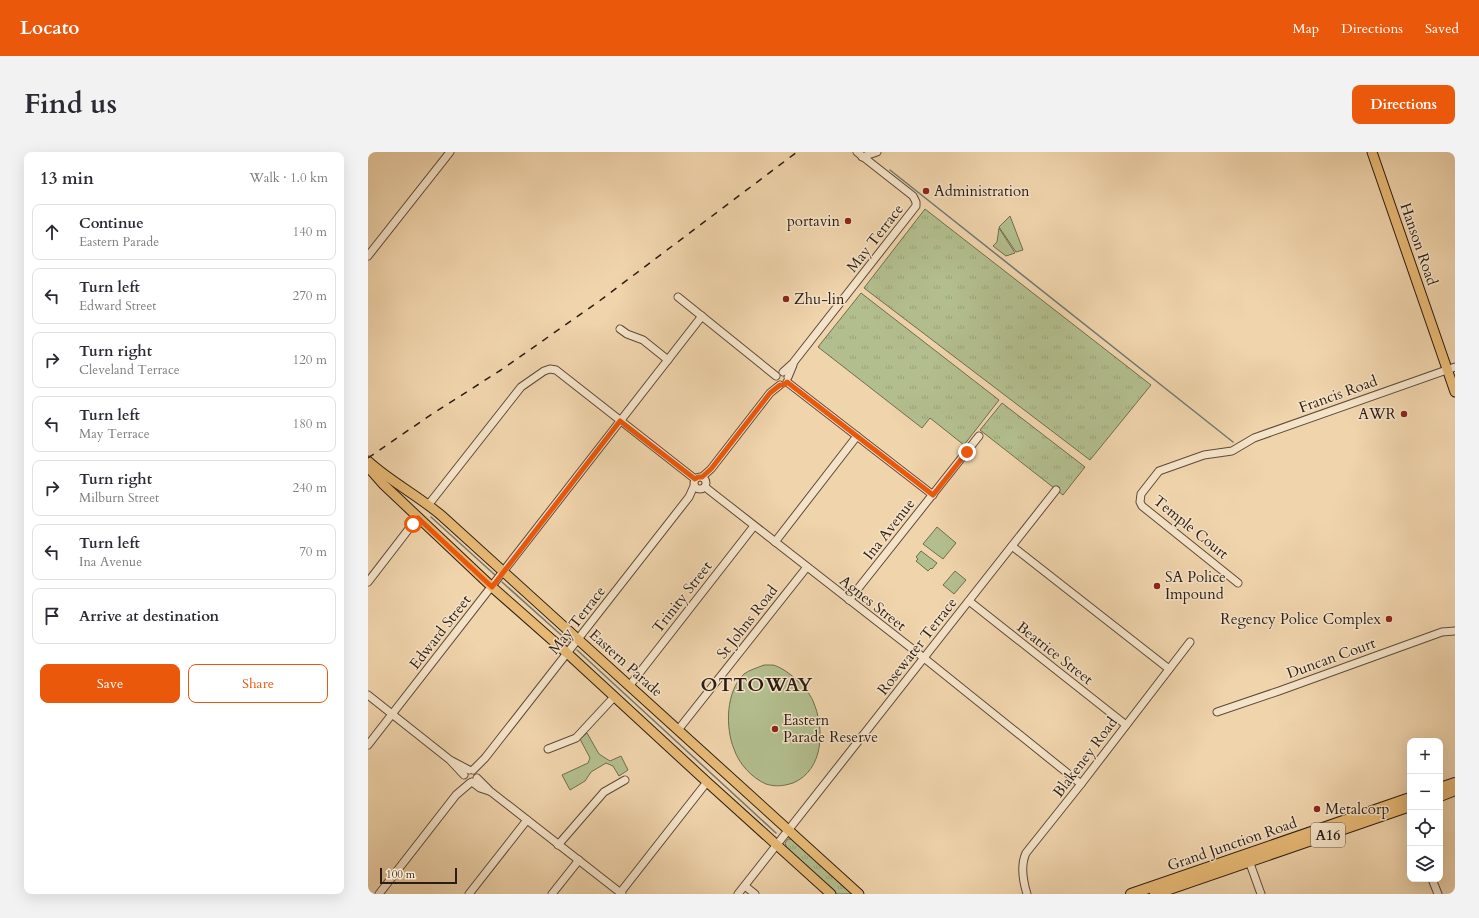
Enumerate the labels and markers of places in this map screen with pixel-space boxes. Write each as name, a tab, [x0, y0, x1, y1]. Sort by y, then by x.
place label: Administration	[934, 181, 1030, 201]
marker: Administration	[921, 186, 931, 196]
place label: portavin	[787, 211, 840, 231]
marker: portavin	[843, 216, 853, 226]
place label: Zhu-lin	[794, 289, 845, 309]
marker: Zhu-lin	[781, 294, 791, 304]
place label: AWR	[1358, 404, 1397, 424]
marker: AWR	[1399, 409, 1409, 419]
place label: SA Police Impound	[1165, 567, 1226, 604]
marker: SA Police Impound	[1152, 581, 1162, 591]
place label: Regency Police Complex	[1220, 609, 1382, 629]
marker: Regency Police Complex	[1384, 614, 1394, 624]
place label: Eastern Parade Reserve	[783, 710, 878, 747]
marker: Eastern Parade Reserve	[770, 724, 780, 734]
place label: Metalcorp	[1325, 799, 1389, 819]
marker: Metalcorp	[1312, 804, 1322, 814]

